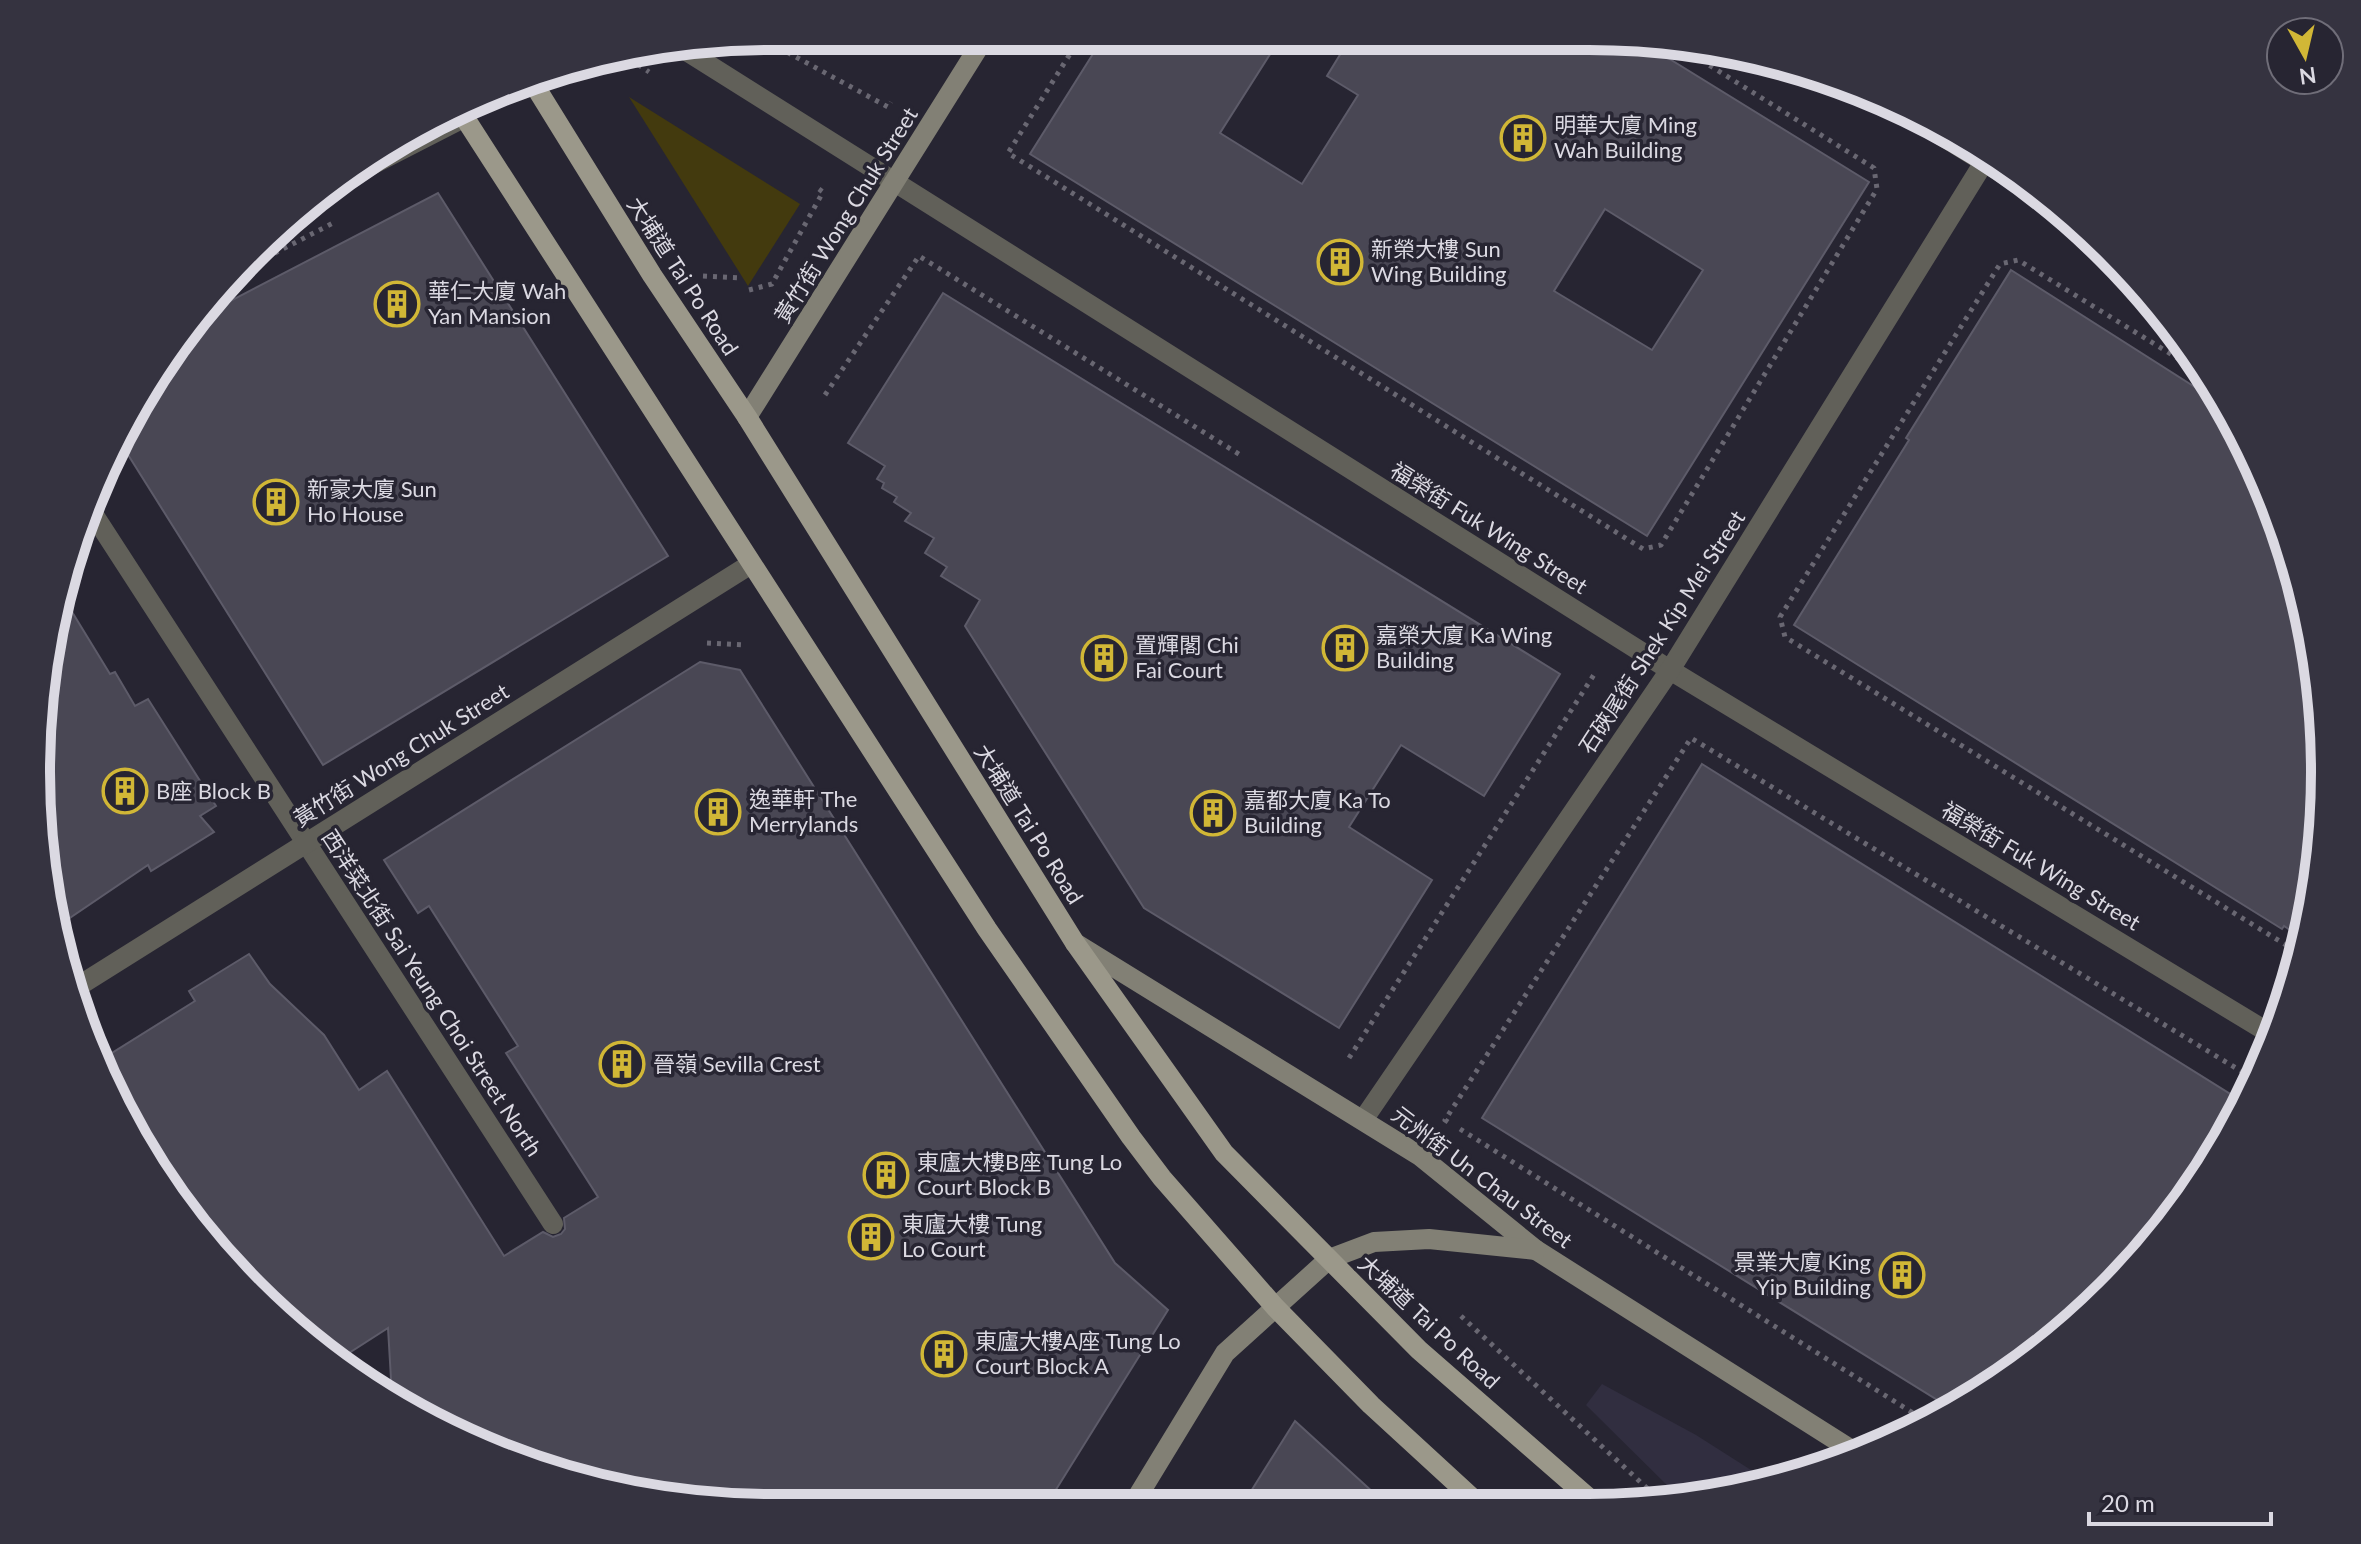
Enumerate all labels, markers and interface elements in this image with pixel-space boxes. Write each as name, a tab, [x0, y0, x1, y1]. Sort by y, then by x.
north arrow	[2265, 16, 2345, 96]
text: N	[2298, 62, 2318, 91]
street label: 黃竹街 Wong Chuk Street	[768, 102, 923, 327]
place label: 明華大廈 Ming Wah Building	[1554, 111, 1697, 163]
building icon: 明華大廈 Ming Wah Building	[1499, 114, 1547, 162]
street label: 大埔道 Tai Po Road	[622, 191, 745, 360]
place label: 新榮大樓 Sun Wing Building	[1371, 235, 1506, 287]
building icon: 新榮大樓 Sun Wing Building	[1316, 238, 1364, 286]
place label: 華仁大廈 Wah Yan Mansion	[428, 277, 566, 329]
building icon: 華仁大廈 Wah Yan Mansion	[373, 280, 421, 328]
street label: 福榮街 Fuk Wing Street	[1386, 456, 1593, 599]
place label: 新豪大廈 Sun Ho House	[307, 475, 437, 527]
building icon: 新豪大廈 Sun Ho House	[252, 478, 300, 526]
street label: 石硤尾街 Shek Kip Mei Street	[1573, 505, 1750, 758]
place label: 嘉榮大廈 Ka Wing Building	[1376, 621, 1552, 673]
building icon: 嘉榮大廈 Ka Wing Building	[1321, 624, 1369, 672]
place label: 置輝閣 Chi Fai Court	[1135, 631, 1239, 683]
building icon: 置輝閣 Chi Fai Court	[1080, 634, 1128, 682]
street label: 黃竹街 Wong Chuk Street	[288, 677, 514, 832]
street label: 大埔道 Tai Po Road	[969, 739, 1089, 909]
building icon: B座 Block B	[101, 767, 149, 815]
place label: B座 Block B	[156, 777, 271, 804]
place label: 逸華軒 The Merrylands	[749, 785, 858, 837]
place label: 嘉都大廈 Ka To Building	[1244, 786, 1391, 838]
building icon: 逸華軒 The Merrylands	[694, 788, 742, 836]
building icon: 嘉都大廈 Ka To Building	[1189, 789, 1237, 837]
street label: 福榮街 Fuk Wing Street	[1937, 795, 2146, 936]
street label: 西洋菜北街 Sai Yeung Choi Street North	[317, 824, 548, 1161]
building icon: 晉嶺 Sevilla Crest	[598, 1040, 646, 1088]
place label: 晉嶺 Sevilla Crest	[653, 1050, 821, 1077]
street label: 元州街 Un Chau Street	[1387, 1100, 1578, 1253]
place label: 東廬大樓B座 Tung Lo Court Block B	[917, 1148, 1122, 1200]
building icon: 東廬大樓B座 Tung Lo Court Block B	[862, 1151, 910, 1199]
place label: 東廬大樓 Tung Lo Court	[902, 1210, 1042, 1262]
building icon: 東廬大樓 Tung Lo Court	[847, 1213, 895, 1261]
place label: 景業大廈 King Yip Building	[1734, 1248, 1871, 1300]
street label: 大埔道 Tai Po Road	[1353, 1249, 1506, 1394]
building icon: 景業大廈 King Yip Building	[1878, 1251, 1926, 1299]
place label: 東廬大樓A座 Tung Lo Court Block A	[975, 1327, 1181, 1379]
building icon: 東廬大樓A座 Tung Lo Court Block A	[920, 1330, 968, 1378]
scale bar	[2089, 1476, 2271, 1526]
text: 20 m	[2101, 1488, 2155, 1517]

